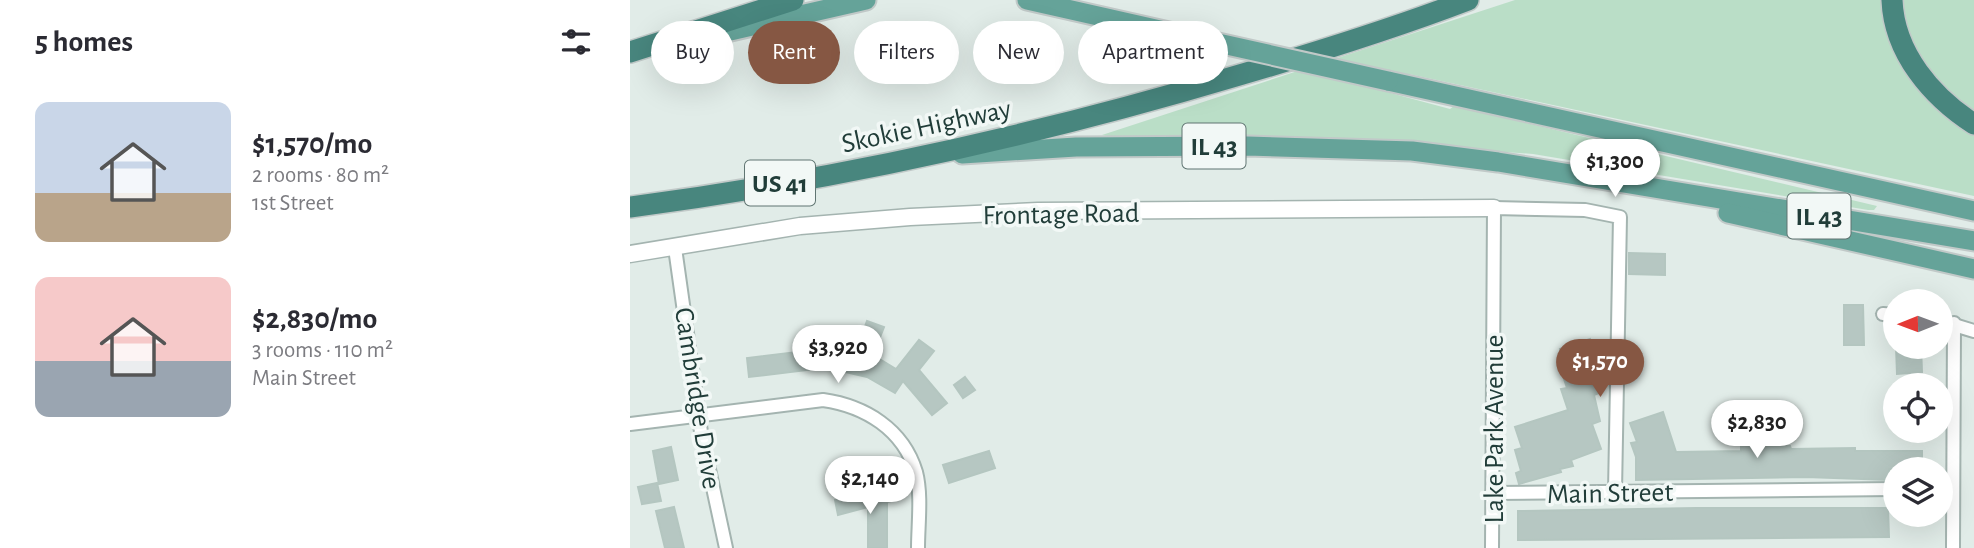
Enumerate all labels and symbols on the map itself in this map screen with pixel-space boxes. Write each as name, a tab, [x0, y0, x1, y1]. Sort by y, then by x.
street label: Skokie Highway	[839, 95, 1014, 159]
road number: IL 43	[1182, 124, 1246, 168]
pin: $1,300	[1558, 140, 1672, 199]
road number: US 41	[745, 160, 815, 206]
road number: IL 43	[1788, 194, 1850, 238]
street label: Frontage Road	[982, 200, 1140, 230]
north arrow	[1883, 289, 1953, 359]
street label: Cambridge Drive	[669, 306, 725, 491]
pin: $3,920	[781, 326, 895, 385]
street label: Lake Park Avenue	[1481, 334, 1509, 524]
pin: $1,570	[1543, 340, 1657, 399]
pin: $2,830	[1700, 400, 1814, 460]
pin: $2,140	[813, 456, 927, 516]
street label: Main Street	[1547, 479, 1674, 509]

